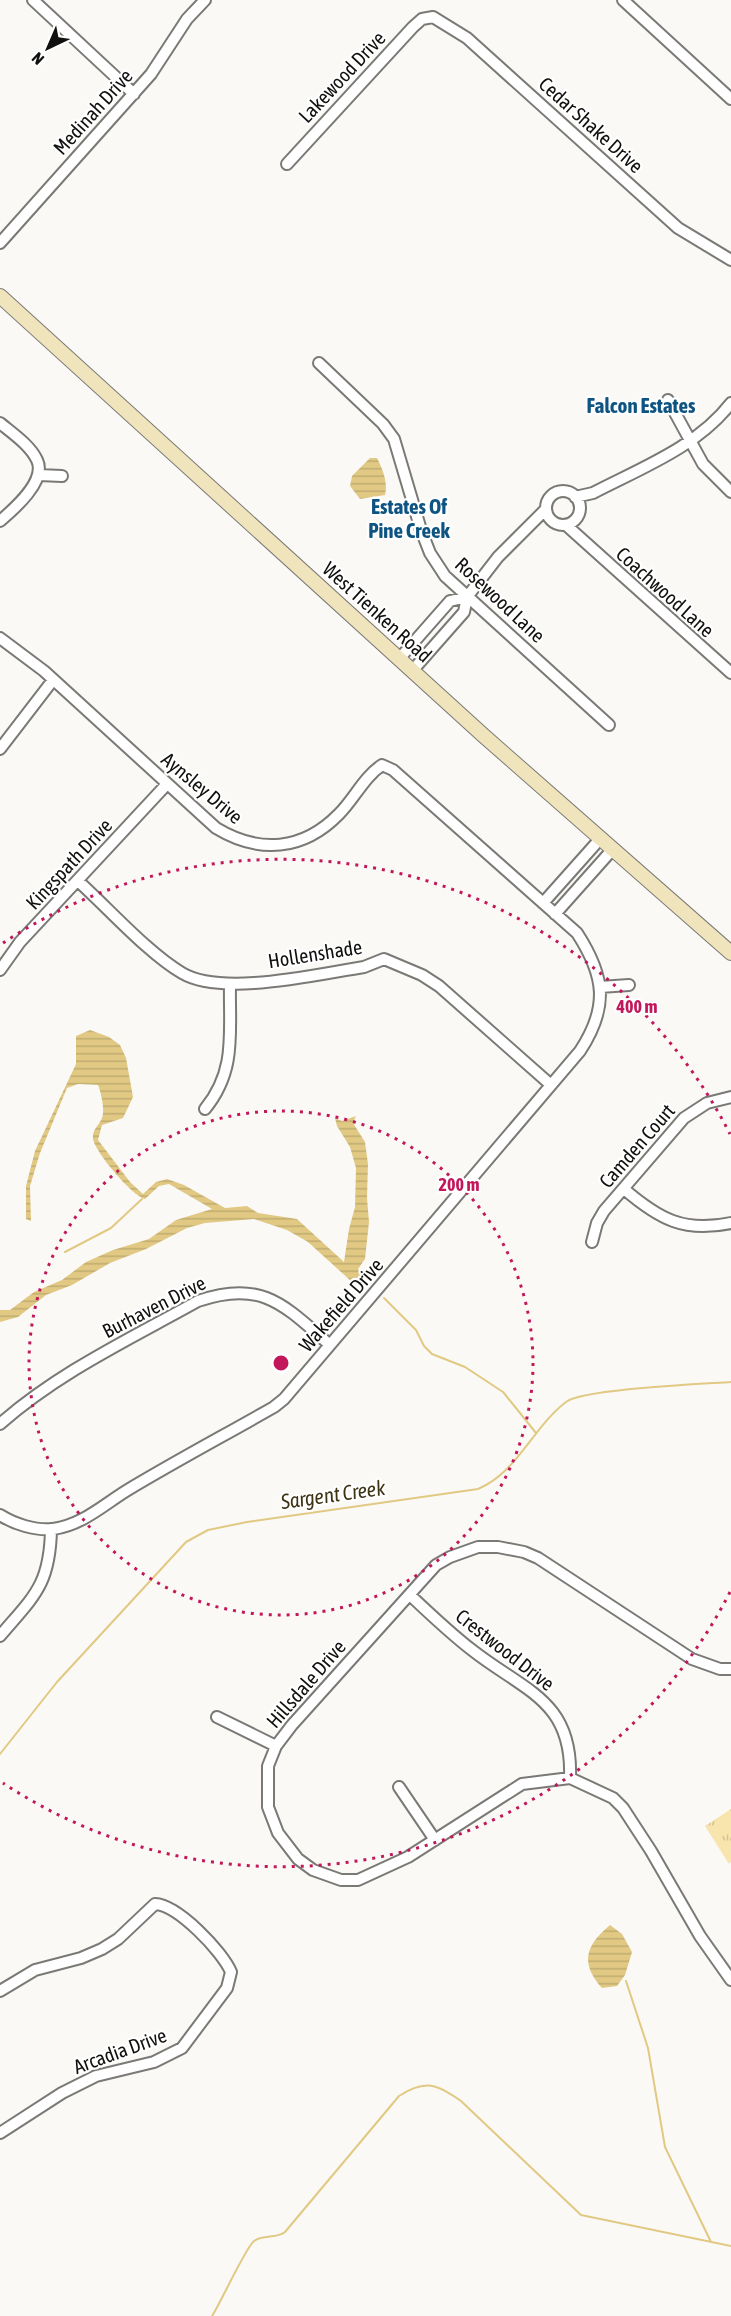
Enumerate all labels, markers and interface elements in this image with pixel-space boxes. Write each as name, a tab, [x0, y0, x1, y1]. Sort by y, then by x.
north arrow	[18, 18, 78, 78]
street label: Lakewood Drive	[294, 26, 390, 127]
text: N	[28, 49, 47, 69]
street label: Medinah Drive	[48, 64, 137, 159]
street label: Cedar Shake Drive	[535, 72, 648, 177]
district label: Falcon Estates	[587, 393, 696, 417]
district label: Estates Of Pine Creek	[368, 494, 450, 542]
street label: Coachwood Lane	[612, 542, 719, 641]
street label: Rosewood Lane	[451, 552, 550, 647]
street label: West Tienken Road	[318, 557, 436, 666]
street label: Aynsley Drive	[157, 747, 247, 828]
street label: Kingspath Drive	[21, 814, 116, 914]
street label: Hollenshade	[266, 935, 364, 972]
text: 400 m	[616, 996, 657, 1017]
street label: Camden Court	[594, 1099, 679, 1192]
text: 200 m	[439, 1174, 479, 1195]
street label: Wakefield Drive	[294, 1253, 387, 1356]
street label: Burhaven Drive	[98, 1271, 209, 1342]
centre of rings	[271, 1353, 291, 1373]
water label: Sargent Creek	[278, 1475, 387, 1513]
street label: Crestwood Drive	[452, 1604, 559, 1695]
street label: Hillsdale Drive	[261, 1635, 350, 1732]
street label: Arcadia Drive	[70, 2023, 169, 2078]

